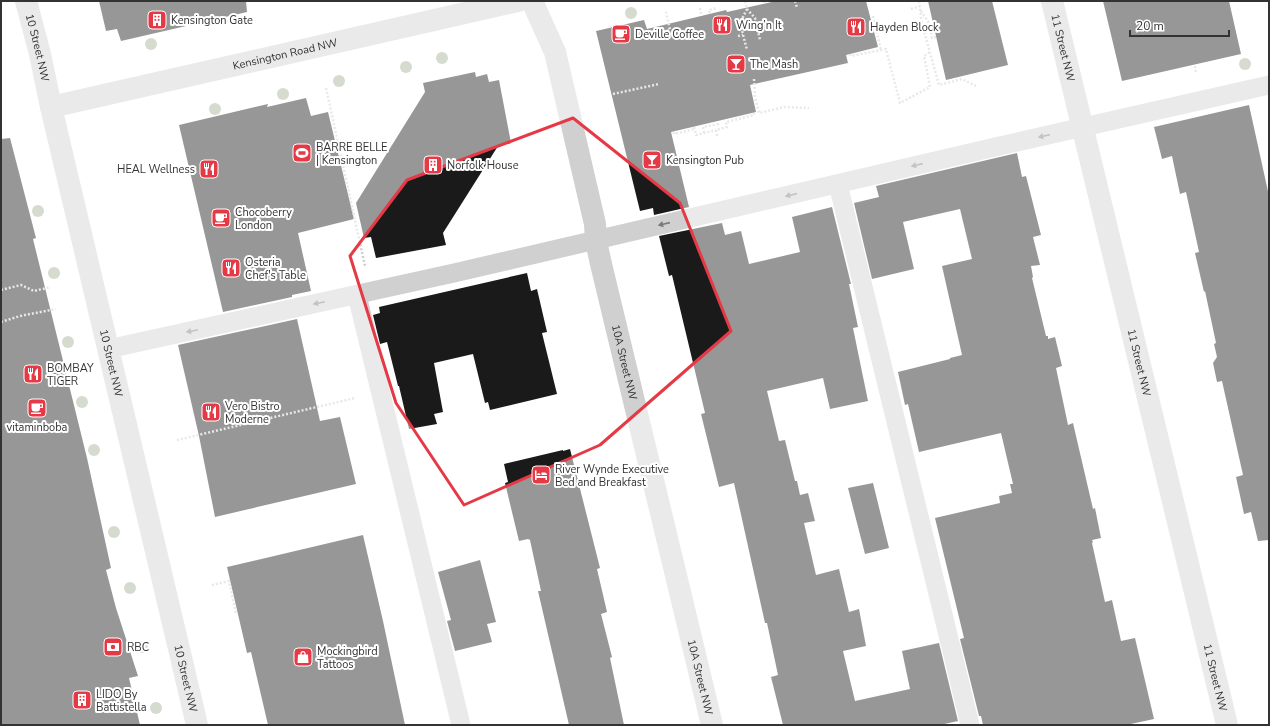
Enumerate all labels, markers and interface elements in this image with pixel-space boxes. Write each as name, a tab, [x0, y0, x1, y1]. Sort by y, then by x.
building icon: Kensington Gate	[146, 9, 168, 31]
street label: 10 Street NW	[22, 12, 53, 83]
street label: 11 Street NW	[1047, 12, 1078, 83]
scale bar	[1130, 12, 1229, 38]
place label: Kensington Gate	[171, 13, 253, 28]
restaurant icon: Wing’n It	[711, 14, 733, 36]
restaurant icon: Hayden Block	[845, 16, 867, 38]
place label: Wing’n It	[736, 18, 782, 33]
text: 20 m	[1136, 18, 1164, 34]
place label: Hayden Block	[870, 20, 939, 35]
cafe icon: Deville Coffee	[610, 23, 632, 45]
place label: Deville Coffee	[635, 27, 704, 42]
street label: Kensington Road NW	[231, 35, 339, 74]
bar icon: The Mash	[725, 53, 747, 75]
place label: The Mash	[750, 57, 798, 72]
one-way arrow	[1038, 133, 1050, 139]
place label: BARRE BELLE | Kensington	[316, 140, 388, 168]
sports icon: BARRE BELLE | Kensington	[291, 142, 313, 164]
bar icon: Kensington Pub	[641, 149, 663, 171]
place label: Kensington Pub	[666, 153, 744, 168]
building icon: Norfolk House	[422, 154, 444, 176]
restaurant icon: HEAL Wellness	[198, 158, 220, 180]
place label: Norfolk House	[447, 158, 519, 173]
place label: HEAL Wellness	[117, 162, 195, 177]
one-way arrow	[911, 163, 923, 169]
one-way arrow	[784, 192, 797, 198]
place label: Chocoberry London	[235, 205, 292, 233]
cafe icon: Chocoberry London	[210, 207, 232, 229]
one-way arrow	[658, 222, 670, 228]
place label: Osteria Chef's Table	[245, 255, 306, 283]
restaurant icon: Osteria Chef's Table	[220, 257, 242, 279]
one-way arrow	[313, 301, 325, 307]
street label: 10A Street NW	[608, 323, 640, 402]
street label: 11 Street NW	[1123, 327, 1154, 398]
street label: 10 Street NW	[96, 328, 126, 399]
one-way arrow	[186, 329, 198, 335]
place label: BOMBAY TIGER	[47, 361, 94, 389]
restaurant icon: BOMBAY TIGER	[22, 363, 44, 385]
cafe icon: vitaminboba	[26, 397, 48, 419]
place label: Vero Bistro Moderne	[224, 399, 280, 427]
restaurant icon: Vero Bistro Moderne	[200, 401, 222, 423]
place label: vitaminboba	[7, 420, 68, 435]
place label: River Wynde Executive Bed and Breakfast	[555, 462, 669, 490]
hotel icon: River Wynde Executive Bed and Breakfast	[530, 464, 552, 486]
bank icon: RBC	[102, 636, 124, 658]
street label: 10A Street NW	[684, 638, 716, 717]
place label: RBC	[127, 640, 149, 655]
street label: 11 Street NW	[1200, 642, 1230, 713]
street label: 10 Street NW	[170, 643, 201, 714]
place label: Mockingbird Tattoos	[317, 644, 378, 672]
shop icon: Mockingbird Tattoos	[292, 646, 314, 668]
place label: LIDO By Battistella	[96, 687, 147, 715]
building icon: LIDO By Battistella	[71, 689, 93, 711]

